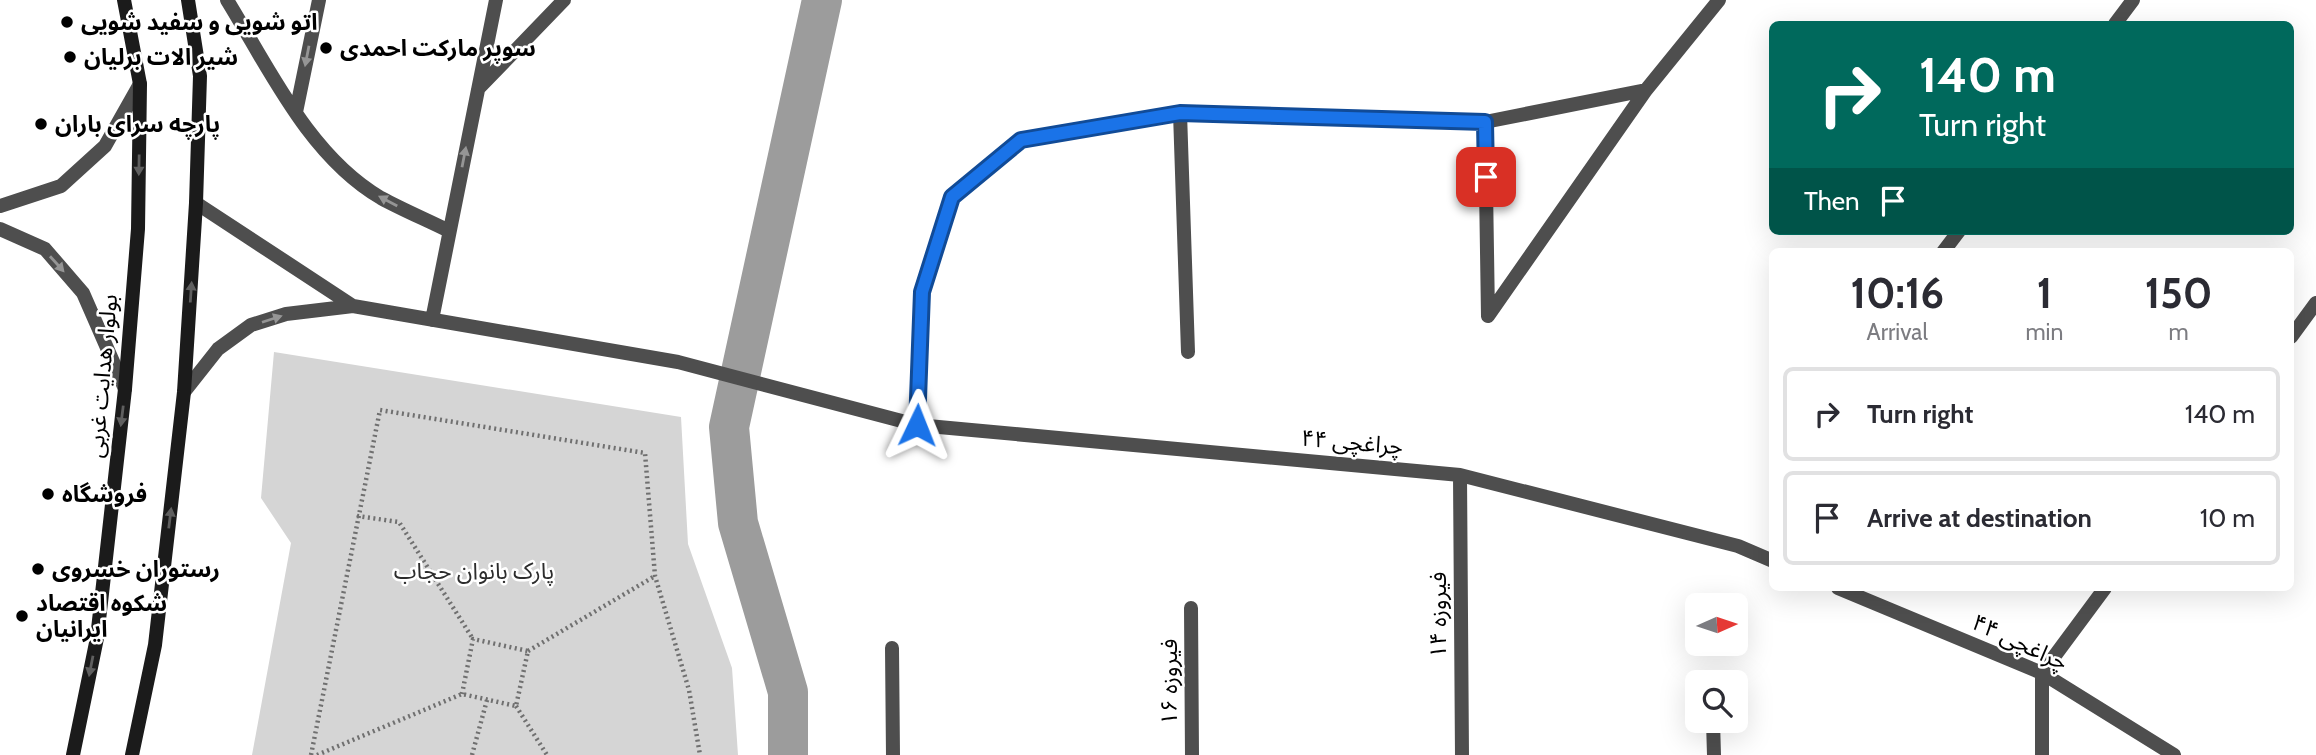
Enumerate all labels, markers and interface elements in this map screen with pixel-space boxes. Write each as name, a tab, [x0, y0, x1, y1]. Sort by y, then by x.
place label: اتو شویی و سفید شویی	[81, 8, 317, 36]
marker: اتو شویی و سفید شویی	[59, 14, 75, 30]
place label: سوپر مارکت احمدی	[340, 34, 536, 64]
marker: سوپر مارکت احمدی	[318, 40, 334, 56]
place label: شیر الات برلیان	[84, 43, 238, 71]
one-way arrow	[302, 45, 313, 67]
text: 140 m	[1919, 45, 2056, 104]
marker: شیر الات برلیان	[62, 49, 78, 65]
icon: right	[1804, 49, 1895, 140]
text: Turn right	[1919, 105, 2046, 144]
place label: پارچه سرای باران	[55, 110, 220, 140]
marker: پارچه سرای باران	[33, 116, 49, 132]
one-way arrow	[458, 146, 469, 168]
pin	[1456, 147, 1516, 207]
one-way arrow	[133, 154, 145, 176]
icon: arrive	[1467, 158, 1505, 196]
icon: arrive	[1874, 182, 1912, 220]
text: Then	[1804, 185, 1860, 217]
one-way arrow	[378, 195, 398, 207]
one-way arrow	[49, 255, 65, 272]
text: 10:16	[1850, 267, 1944, 319]
text: 1	[2037, 267, 2052, 319]
text: 150	[2145, 267, 2213, 319]
one-way arrow	[186, 281, 197, 303]
street label: بولوار هدایت غربی	[81, 293, 123, 459]
one-way arrow	[261, 313, 282, 324]
text: Arrival	[1867, 318, 1928, 346]
text: min	[2025, 318, 2063, 346]
text: m	[2169, 318, 2189, 346]
position arrow	[880, 388, 954, 462]
icon: right	[1808, 395, 1846, 433]
text: Turn right	[1867, 398, 1973, 430]
text: 140 m	[2185, 398, 2255, 430]
one-way arrow	[117, 405, 128, 427]
street label: چراغچی ۴۴	[1300, 424, 1404, 461]
place label: فروشگاه	[62, 480, 147, 508]
marker: فروشگاه	[40, 486, 56, 502]
icon: arrive	[1808, 499, 1846, 537]
text: Arrive at destination	[1867, 502, 2092, 534]
text: 10 m	[2200, 502, 2255, 534]
one-way arrow	[164, 507, 175, 529]
place label: رستوران خسروی	[52, 555, 220, 583]
park label: پارک بانوان حجاب	[394, 557, 554, 586]
marker: رستوران خسروی	[30, 561, 46, 577]
street label: فیروزه ۱۴	[1424, 572, 1452, 658]
place label: شکوه اقتصاد ایرانیان	[36, 589, 167, 643]
north arrow	[1685, 593, 1748, 656]
map controls	[1685, 593, 1748, 733]
marker: شکوه اقتصاد ایرانیان	[14, 608, 30, 624]
street label: چراغچی ۴۴	[1967, 608, 2072, 677]
street label: فیروزه ۱۶	[1155, 639, 1183, 725]
one-way arrow	[86, 655, 97, 677]
button: search	[1685, 670, 1748, 733]

